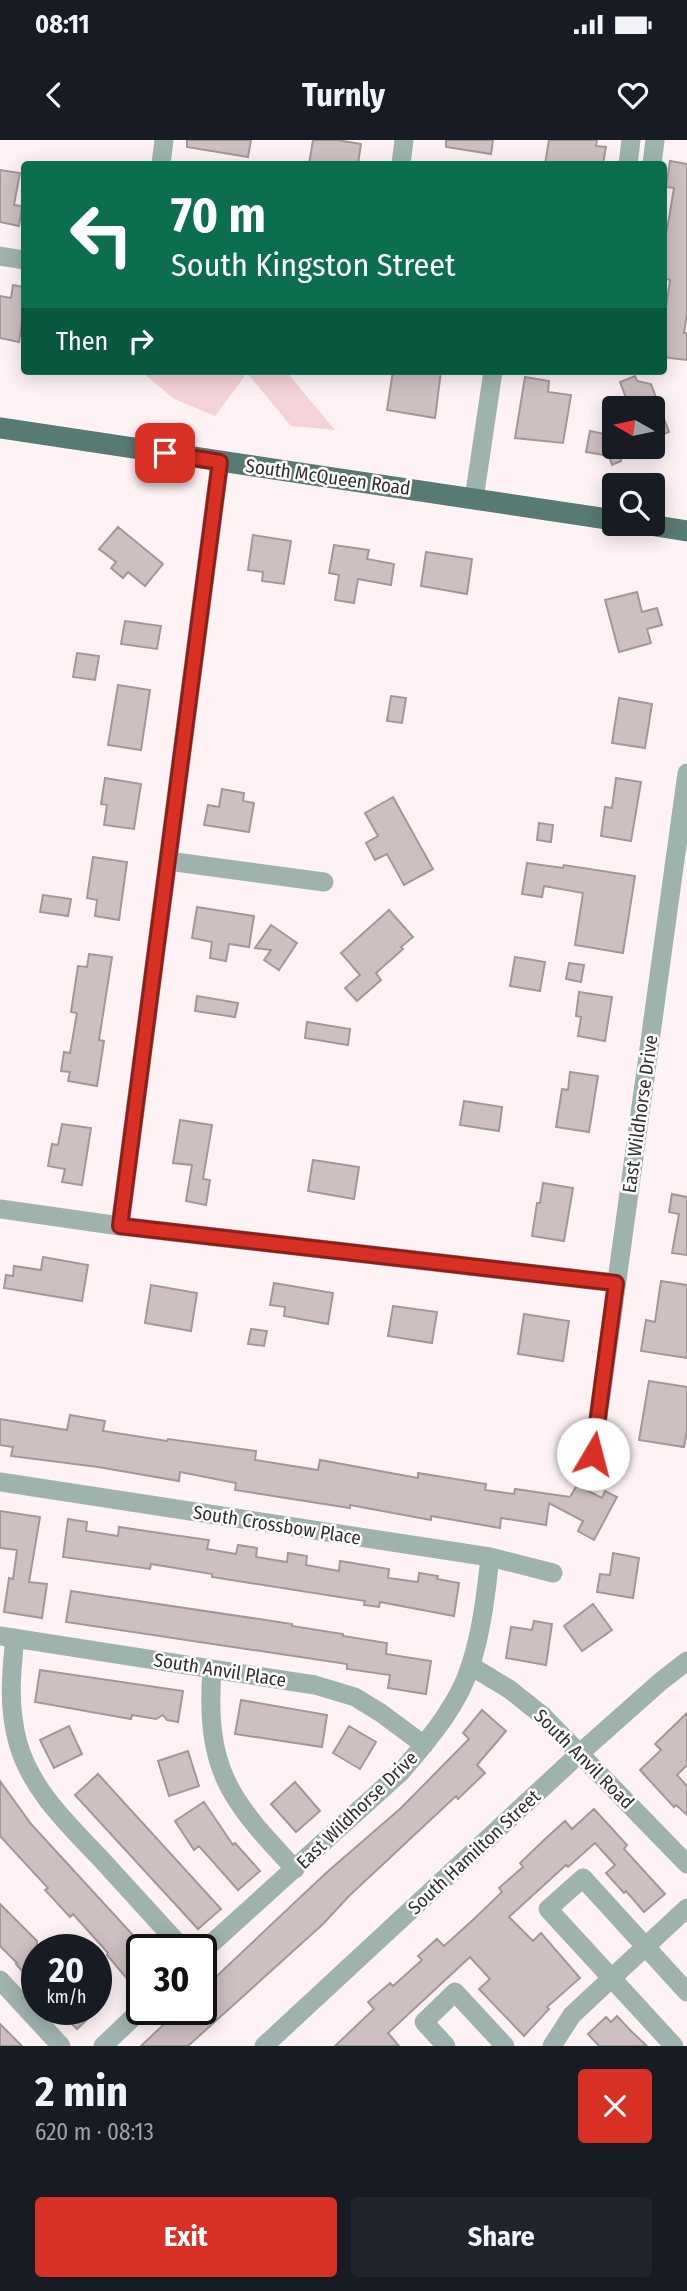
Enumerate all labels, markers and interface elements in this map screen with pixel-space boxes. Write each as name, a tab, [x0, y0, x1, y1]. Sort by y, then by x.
text: 08:11	[35, 9, 90, 40]
icon: back	[35, 76, 73, 114]
text: Turnly	[302, 76, 385, 114]
icon: heart	[614, 76, 652, 114]
text: 70 m	[171, 186, 266, 245]
icon: left	[56, 189, 147, 280]
text: South Kingston Street	[171, 246, 456, 284]
icon: right	[122, 322, 160, 360]
text: Then	[56, 326, 108, 357]
north arrow	[602, 396, 665, 458]
map controls	[602, 396, 665, 536]
pin	[135, 423, 195, 483]
icon: arrive	[146, 434, 184, 472]
street label: South McQueen Road	[244, 454, 412, 500]
button: search	[602, 473, 665, 536]
street label: East Wildhorse Drive	[618, 1034, 662, 1194]
position arrow	[556, 1417, 630, 1491]
street label: South Crossbow Place	[191, 1500, 363, 1550]
street label: South Anvil Place	[152, 1648, 288, 1692]
street label: South Anvil Road	[529, 1704, 639, 1814]
street label: East Wildhorse Drive	[292, 1746, 422, 1874]
street label: South Hamilton Street	[403, 1784, 545, 1919]
speed limit sign: 30	[126, 1934, 217, 2025]
text: 20	[49, 1949, 84, 1991]
text: km/h	[46, 1986, 87, 2008]
text: 2 min	[35, 2067, 128, 2117]
button: close	[578, 2069, 652, 2143]
text: 620 m · 08:13	[35, 2118, 154, 2146]
button: Exit	[35, 2197, 337, 2277]
button: Share	[351, 2197, 652, 2277]

